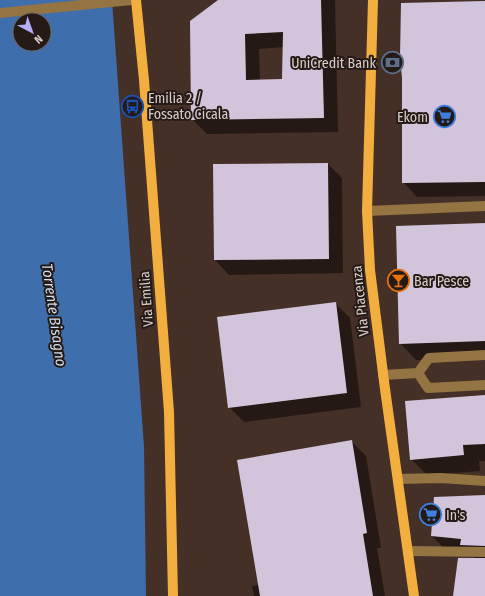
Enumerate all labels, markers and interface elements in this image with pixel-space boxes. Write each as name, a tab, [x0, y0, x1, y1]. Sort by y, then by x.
north arrow	[12, 12, 52, 52]
text: N	[31, 32, 45, 46]
bank icon: UniCredit Bank	[379, 50, 405, 76]
place label: UniCredit Bank	[291, 55, 376, 72]
place label: Emilia 2 / Fossato Cicala	[148, 90, 228, 123]
bus stop icon: Emilia 2 / Fossato Cicala	[119, 93, 145, 119]
supermarket icon: Ekom	[431, 104, 457, 130]
place label: Ekom	[397, 109, 428, 126]
water label: Torrente Bisagno	[38, 262, 70, 368]
street label: Via Piacenza	[348, 265, 373, 337]
bar icon: Bar Pesce	[385, 268, 411, 294]
street label: Via Emilia	[136, 270, 157, 327]
place label: Bar Pesce	[414, 273, 469, 290]
supermarket icon: In's	[417, 502, 443, 528]
place label: In's	[446, 507, 466, 524]

